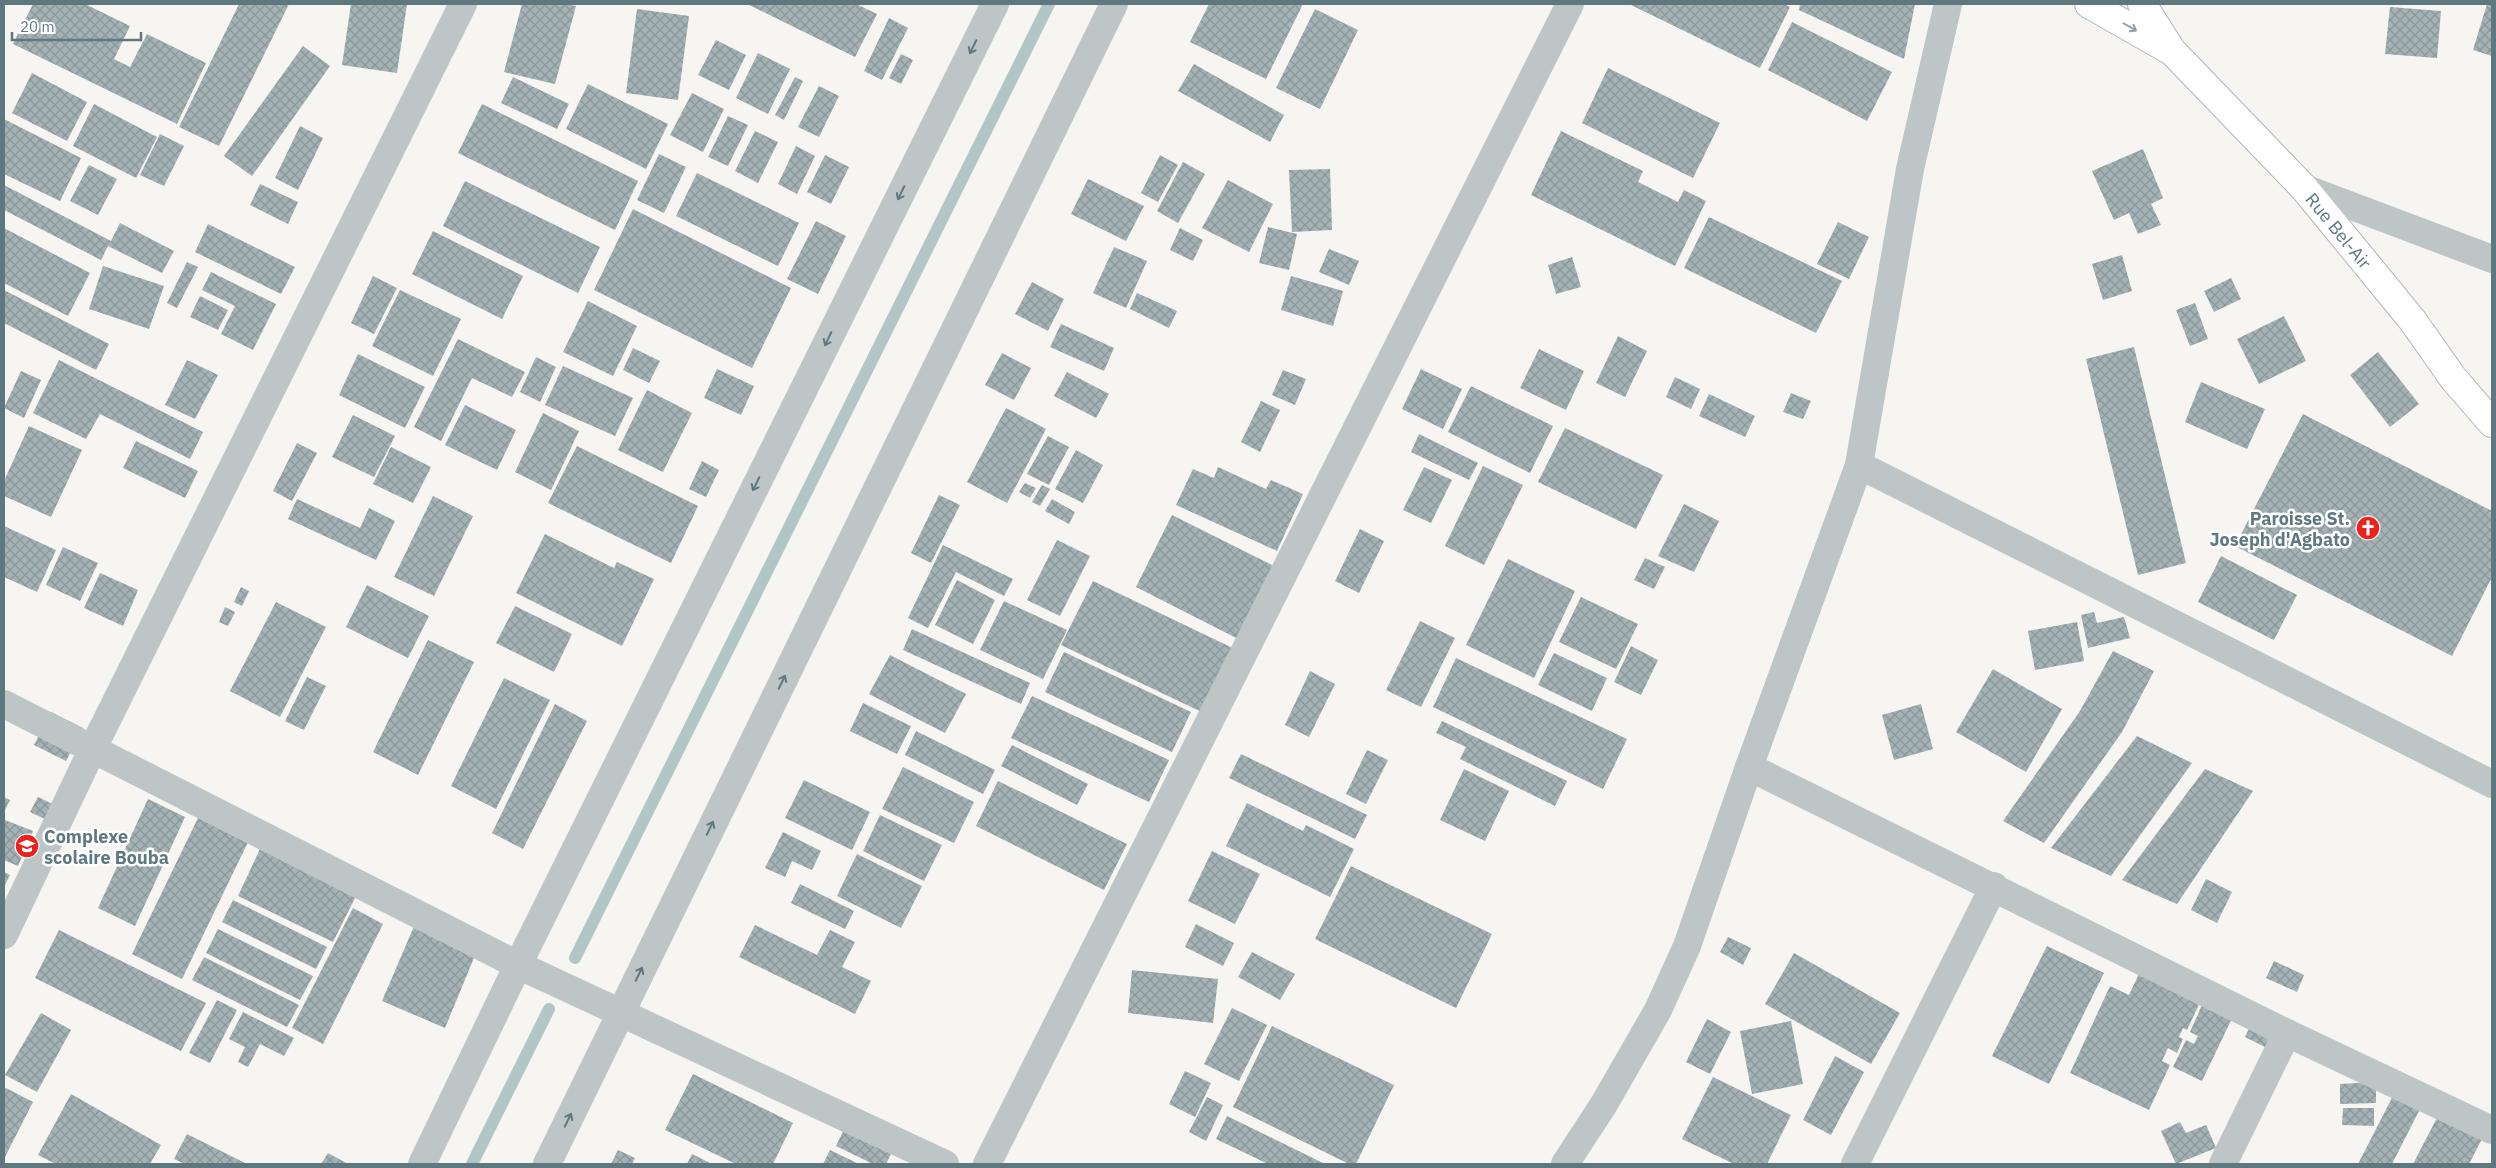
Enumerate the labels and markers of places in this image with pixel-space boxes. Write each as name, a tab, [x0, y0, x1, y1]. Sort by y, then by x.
place label: Paroisse St. Joseph d'Agbato	[2209, 507, 2350, 551]
church icon: Paroisse St. Joseph d'Agbato	[2355, 515, 2381, 541]
place label: Complexe scolaire Bouba	[44, 825, 169, 869]
school or university icon: Complexe scolaire Bouba	[14, 833, 40, 859]

